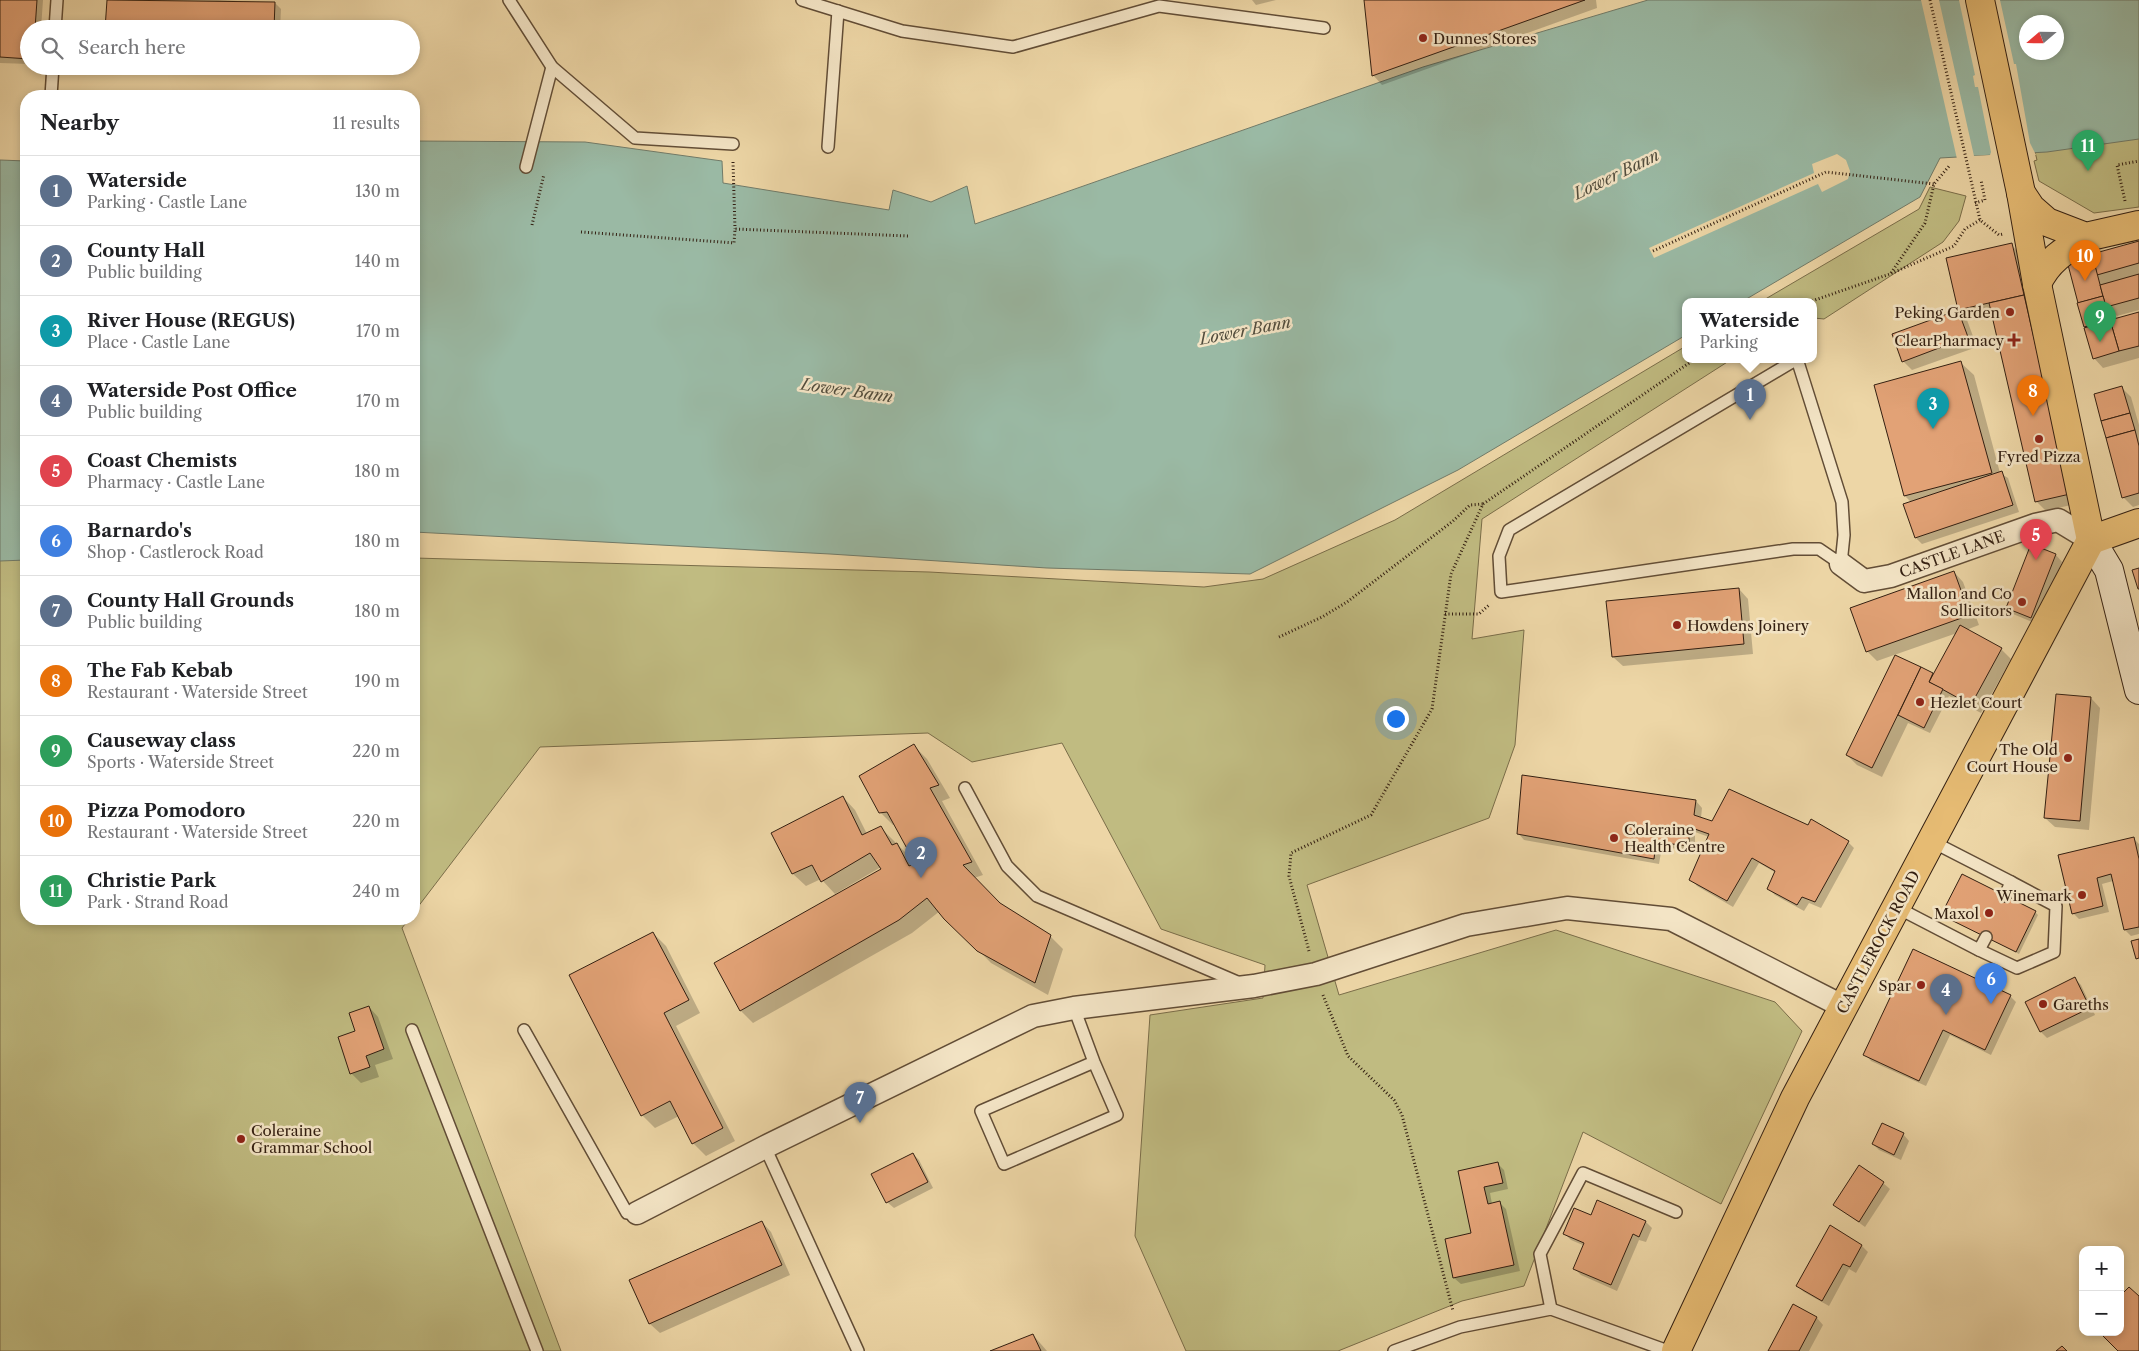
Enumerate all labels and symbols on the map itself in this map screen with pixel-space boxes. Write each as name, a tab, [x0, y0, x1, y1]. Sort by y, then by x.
north arrow	[2019, 15, 2064, 60]
place label: Dunnes Stores	[1433, 29, 1537, 48]
marker: Dunnes Stores	[1417, 32, 1429, 44]
pin: 11	[2072, 130, 2104, 171]
water label: Lower Bann	[1568, 145, 1662, 204]
pin: 10	[2069, 240, 2101, 281]
pin: 9	[2084, 301, 2116, 342]
place label: Peking Garden	[1895, 303, 2001, 322]
marker: Peking Garden	[2004, 306, 2016, 318]
water label: Lower Bann	[1196, 311, 1292, 349]
place label: ClearPharmacy	[1894, 331, 2005, 350]
marker: ClearPharmacy	[2008, 334, 2020, 346]
water label: Lower Bann	[798, 373, 894, 406]
pin: 8	[2017, 375, 2049, 416]
pin: 1	[1734, 379, 1766, 420]
pin: 3	[1917, 388, 1949, 429]
marker: Fyred Pizza	[2033, 433, 2045, 445]
place label: Fyred Pizza	[1997, 447, 2081, 466]
pin: 5	[2020, 519, 2052, 560]
street label: CASTLE LANE	[1897, 526, 2007, 582]
place label: Mallon and Co Sollicitors	[1906, 584, 2012, 620]
marker: Mallon and Co Sollicitors	[2016, 596, 2028, 608]
place label: Howdens Joinery	[1687, 616, 1810, 635]
marker: Howdens Joinery	[1671, 619, 1683, 631]
place label: Hezlet Court	[1930, 693, 2023, 712]
marker: Hezlet Court	[1914, 696, 1926, 708]
your location	[1383, 706, 1409, 732]
place label: The Old Court House	[1967, 740, 2058, 776]
marker: The Old Court House	[2062, 752, 2074, 764]
place label: Coleraine Health Centre	[1624, 820, 1725, 856]
marker: Coleraine Health Centre	[1608, 832, 1620, 844]
pin: 2	[905, 837, 937, 878]
street label: CASTLEROCK ROAD	[1832, 867, 1924, 1017]
place label: Winemark	[1995, 886, 2073, 905]
marker: Winemark	[2076, 889, 2088, 901]
place label: Maxol	[1934, 904, 1980, 923]
marker: Maxol	[1983, 907, 1995, 919]
pin: 6	[1975, 963, 2007, 1004]
pin: 4	[1930, 974, 1962, 1015]
place label: Spar	[1879, 976, 1912, 995]
marker: Spar	[1915, 979, 1927, 991]
place label: Gareths	[2053, 995, 2109, 1014]
marker: Gareths	[2037, 998, 2049, 1010]
pin: 7	[844, 1082, 876, 1123]
place label: Coleraine Grammar School	[251, 1121, 373, 1157]
marker: Coleraine Grammar School	[235, 1133, 247, 1145]

